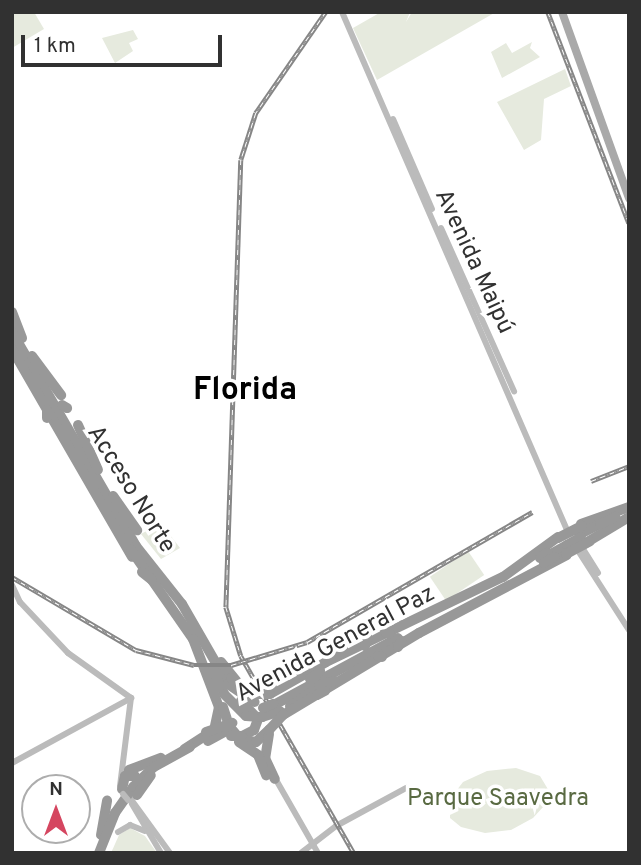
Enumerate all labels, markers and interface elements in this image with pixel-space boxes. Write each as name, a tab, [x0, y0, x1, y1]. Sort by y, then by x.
scale bar	[24, 21, 226, 65]
text: 1 km	[34, 33, 76, 60]
street label: Avenida Maipú	[427, 185, 519, 339]
district label: Florida	[193, 372, 297, 410]
street label: Acceso Norte	[79, 421, 181, 559]
street label: Avenida General Paz	[232, 580, 440, 710]
north arrow	[21, 774, 91, 844]
text: N	[49, 778, 63, 802]
park label: Parque Saavedra	[407, 786, 589, 814]

